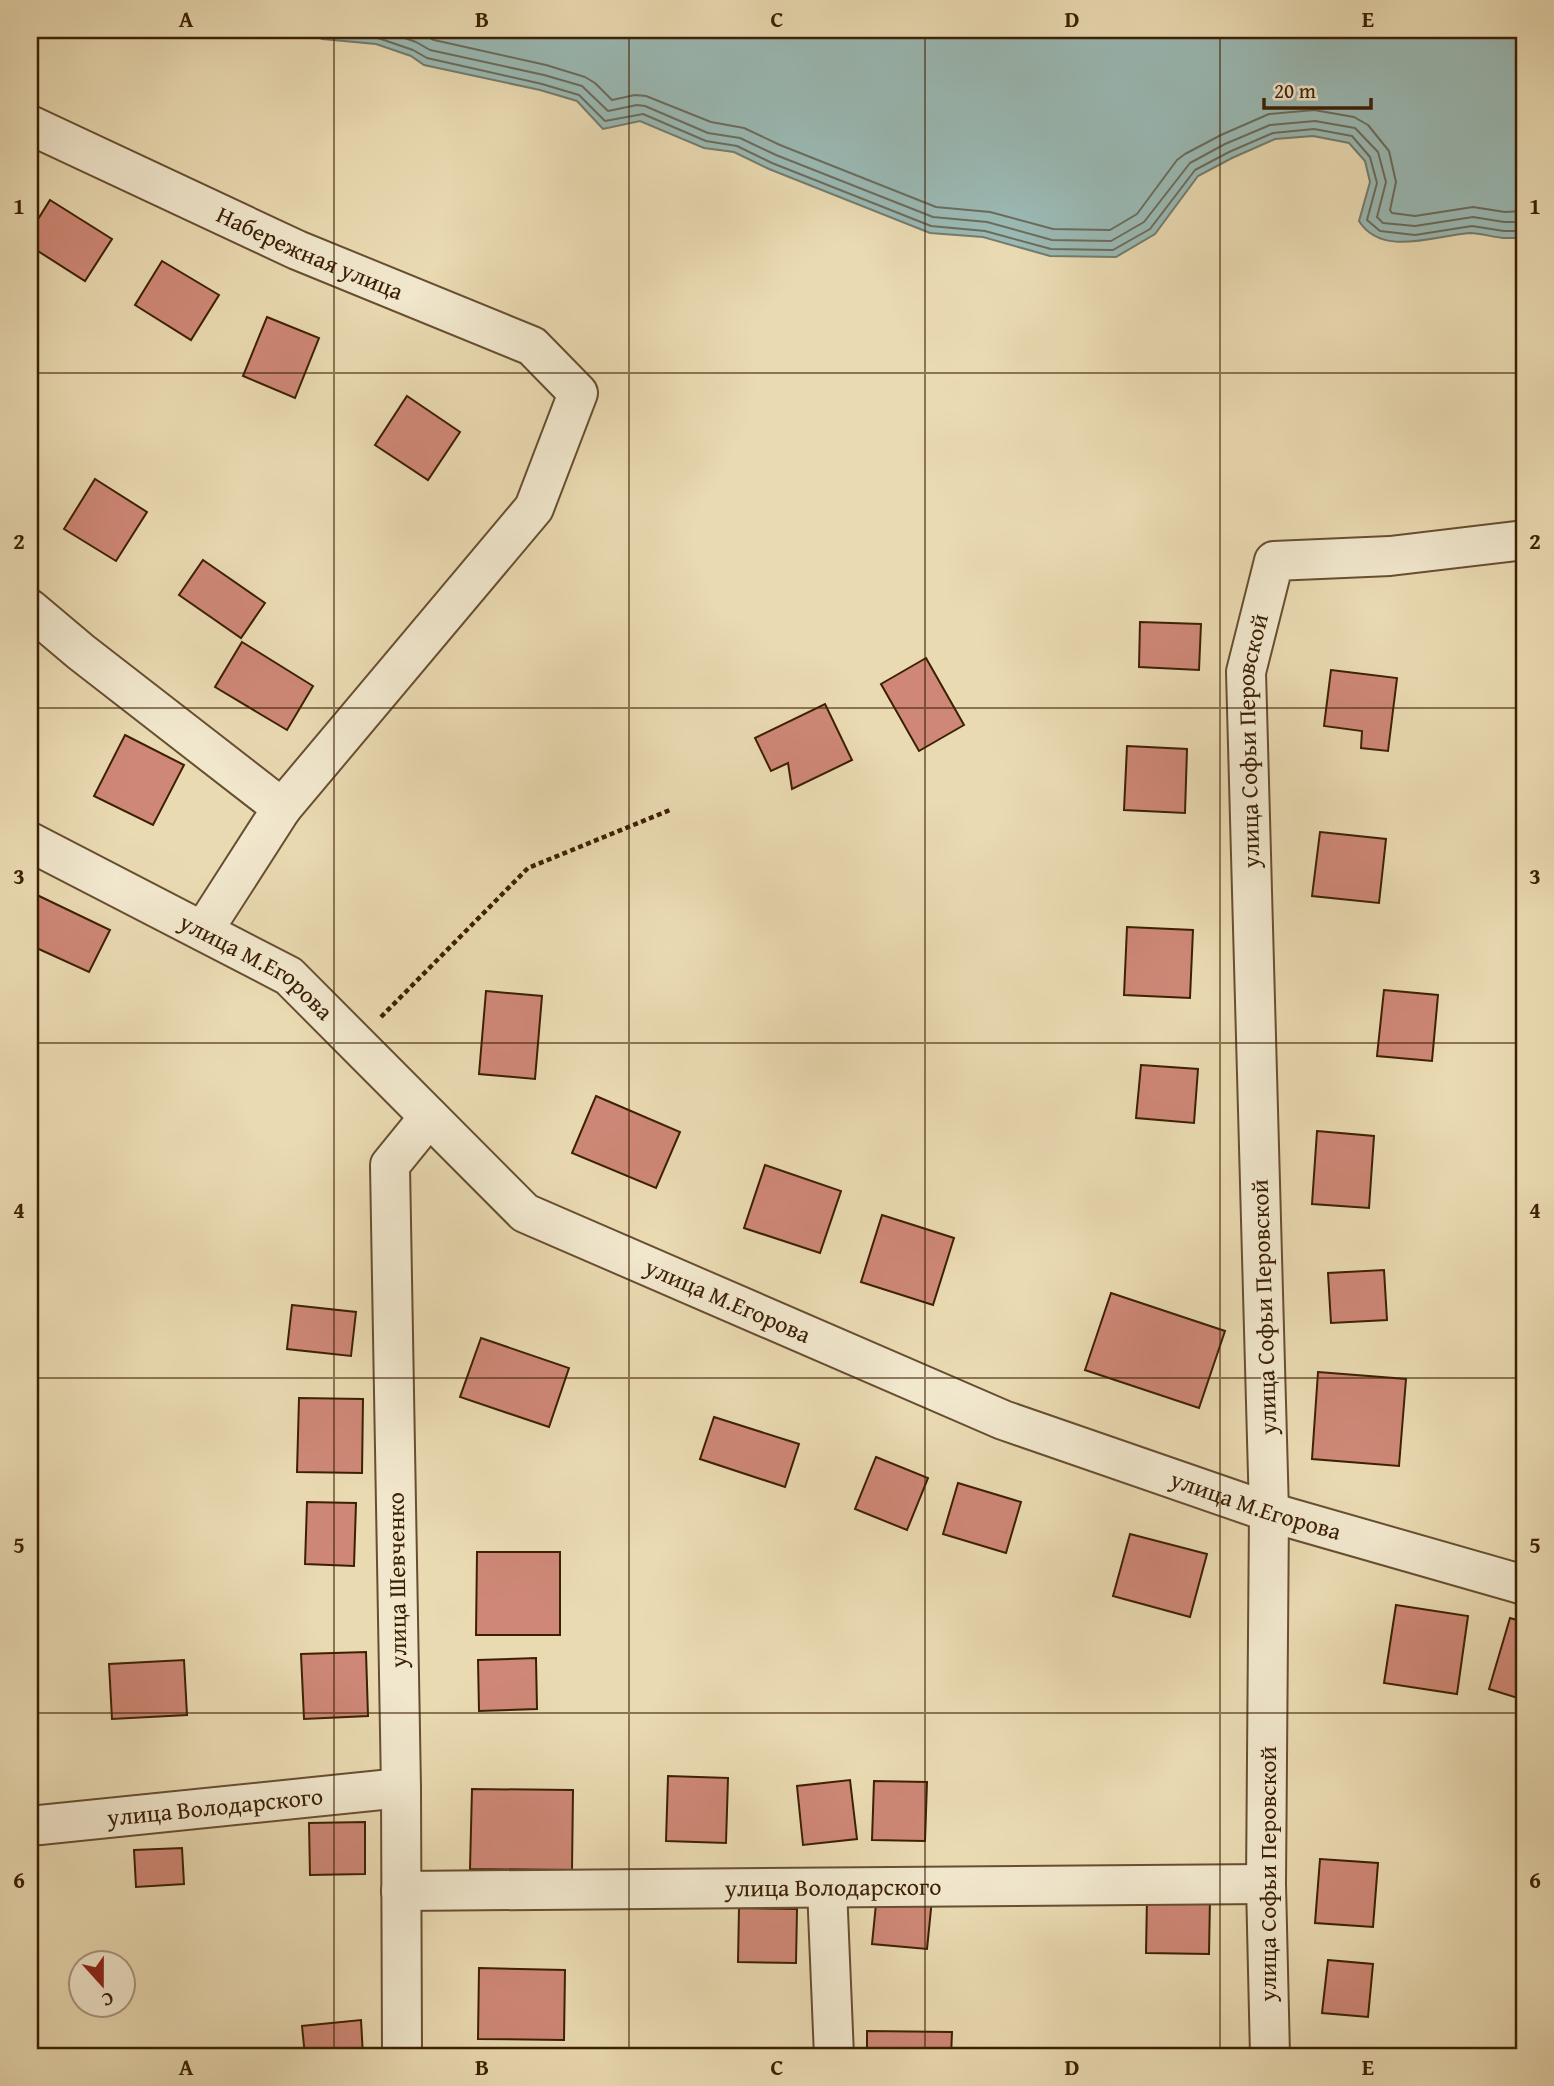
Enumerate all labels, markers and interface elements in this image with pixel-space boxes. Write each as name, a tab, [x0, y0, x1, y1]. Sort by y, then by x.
text: A	[179, 2, 194, 35]
text: B	[475, 2, 489, 35]
text: C	[770, 2, 784, 35]
text: D	[1065, 2, 1080, 35]
text: E	[1362, 2, 1374, 35]
scale bar	[1264, 66, 1370, 110]
text: 20 m	[1274, 75, 1316, 106]
text: 1	[13, 189, 25, 222]
text: 1	[1529, 189, 1541, 222]
street label: Набережная улица	[211, 197, 409, 309]
text: 2	[13, 524, 25, 557]
text: 2	[1529, 524, 1541, 557]
street label: улица Софьи Перовской	[1228, 610, 1277, 870]
text: 3	[13, 859, 25, 892]
text: 3	[1529, 859, 1541, 892]
street label: улица М.Егорова	[172, 904, 342, 1028]
street label: улица Софьи Перовской	[1242, 1179, 1285, 1436]
text: 4	[13, 1193, 25, 1226]
text: 4	[1529, 1193, 1541, 1226]
street label: улица М.Егорова	[639, 1249, 817, 1352]
street label: улица М.Егорова	[1165, 1461, 1346, 1549]
street label: улица Шевченко	[377, 1492, 416, 1669]
text: 5	[13, 1528, 25, 1561]
text: 5	[1529, 1528, 1541, 1561]
street label: улица Софьи Перовской	[1250, 1746, 1285, 2003]
street label: улица Володарского	[104, 1778, 325, 1835]
text: 6	[13, 1863, 25, 1896]
text: 6	[1529, 1863, 1541, 1896]
street label: улица Володарского	[723, 1869, 941, 1905]
north arrow	[66, 1950, 136, 2020]
text: С	[98, 1985, 118, 2015]
text: A	[179, 2050, 194, 2083]
text: B	[475, 2050, 489, 2083]
text: C	[770, 2050, 784, 2083]
text: D	[1065, 2050, 1080, 2083]
text: E	[1362, 2050, 1374, 2083]

